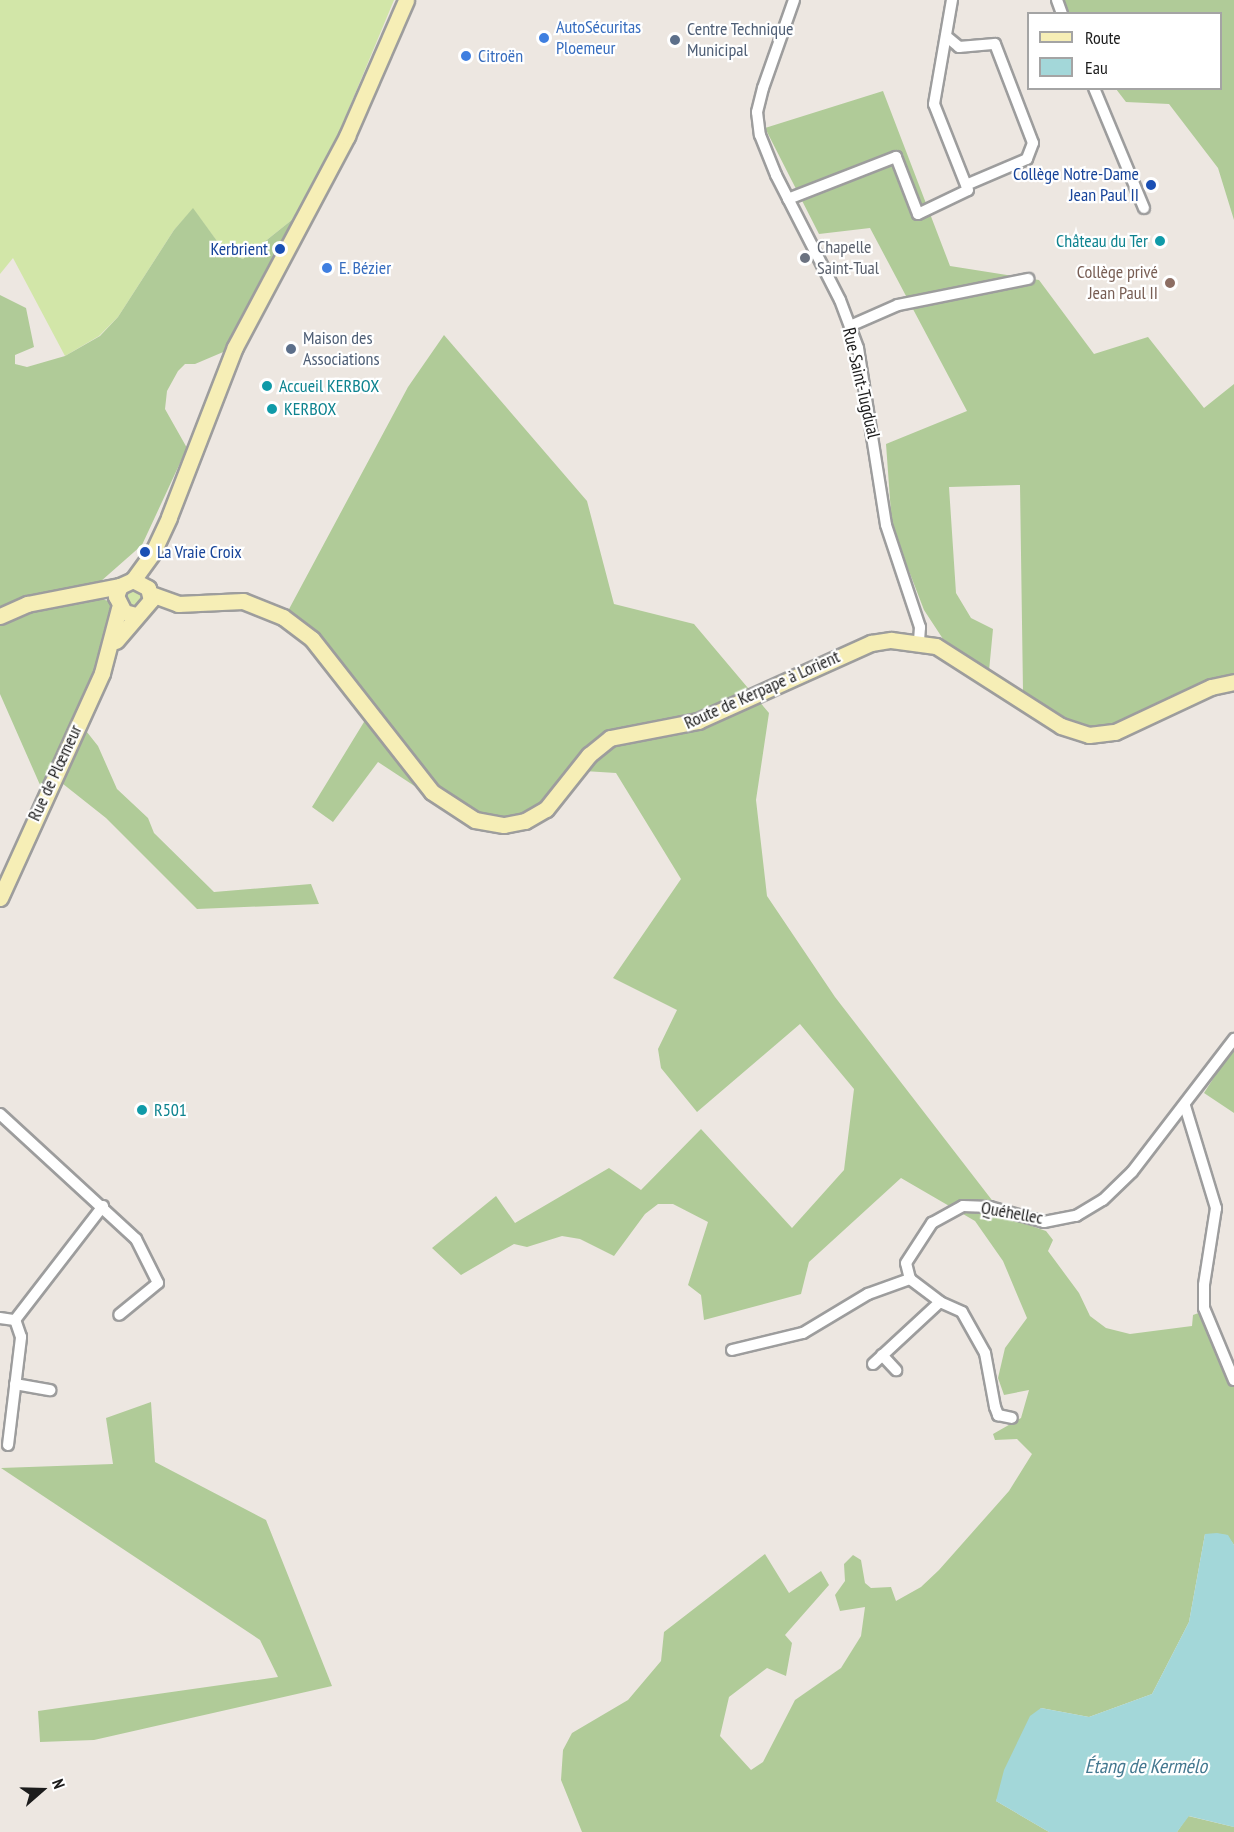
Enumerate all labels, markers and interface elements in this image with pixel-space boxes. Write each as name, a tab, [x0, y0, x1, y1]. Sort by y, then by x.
legend	[1027, 12, 1222, 90]
place label: AutoSécuritas Ploemeur	[556, 17, 641, 60]
place label: Centre Technique Municipal	[687, 19, 794, 62]
text: Route	[1085, 26, 1121, 49]
marker: AutoSécuritas Ploemeur	[537, 31, 551, 45]
marker: Centre Technique Municipal	[668, 33, 682, 47]
place label: Citroën	[478, 45, 523, 67]
marker: Citroën	[459, 49, 473, 63]
text: Eau	[1085, 56, 1108, 79]
place label: Collège Notre-Dame Jean Paul II	[1013, 164, 1139, 207]
marker: Collège Notre-Dame Jean Paul II	[1144, 178, 1158, 192]
place label: Château du Ter	[1056, 230, 1148, 252]
marker: Château du Ter	[1153, 234, 1167, 248]
place label: Chapelle Saint-Tual	[817, 237, 879, 280]
place label: Kerbrient	[211, 238, 268, 260]
marker: Kerbrient	[273, 242, 287, 256]
marker: Chapelle Saint-Tual	[798, 251, 812, 265]
place label: E. Bézier	[339, 257, 392, 279]
marker: E. Bézier	[320, 261, 334, 275]
place label: Collège privé Jean Paul II	[1077, 262, 1158, 304]
marker: Collège privé Jean Paul II	[1163, 276, 1177, 290]
street label: Rue Saint-Tugdual	[838, 326, 884, 440]
place label: Maison des Associations	[303, 328, 380, 370]
marker: Maison des Associations	[284, 342, 298, 356]
place label: Accueil KERBOX	[279, 375, 379, 397]
marker: Accueil KERBOX	[260, 379, 274, 393]
place label: KERBOX	[284, 398, 336, 420]
marker: KERBOX	[265, 402, 279, 416]
place label: La Vraie Croix	[157, 541, 242, 563]
marker: La Vraie Croix	[138, 545, 152, 559]
street label: Route de Kerpape à Lorient	[681, 646, 843, 734]
street label: Rue de Plœmeur	[23, 722, 87, 824]
place label: R501	[154, 1099, 187, 1121]
marker: R501	[135, 1103, 149, 1117]
street label: Quéhellec	[979, 1197, 1045, 1229]
water label: Étang de Kermélo	[1085, 1754, 1207, 1778]
north arrow	[12, 1760, 72, 1820]
text: N	[48, 1776, 70, 1791]

